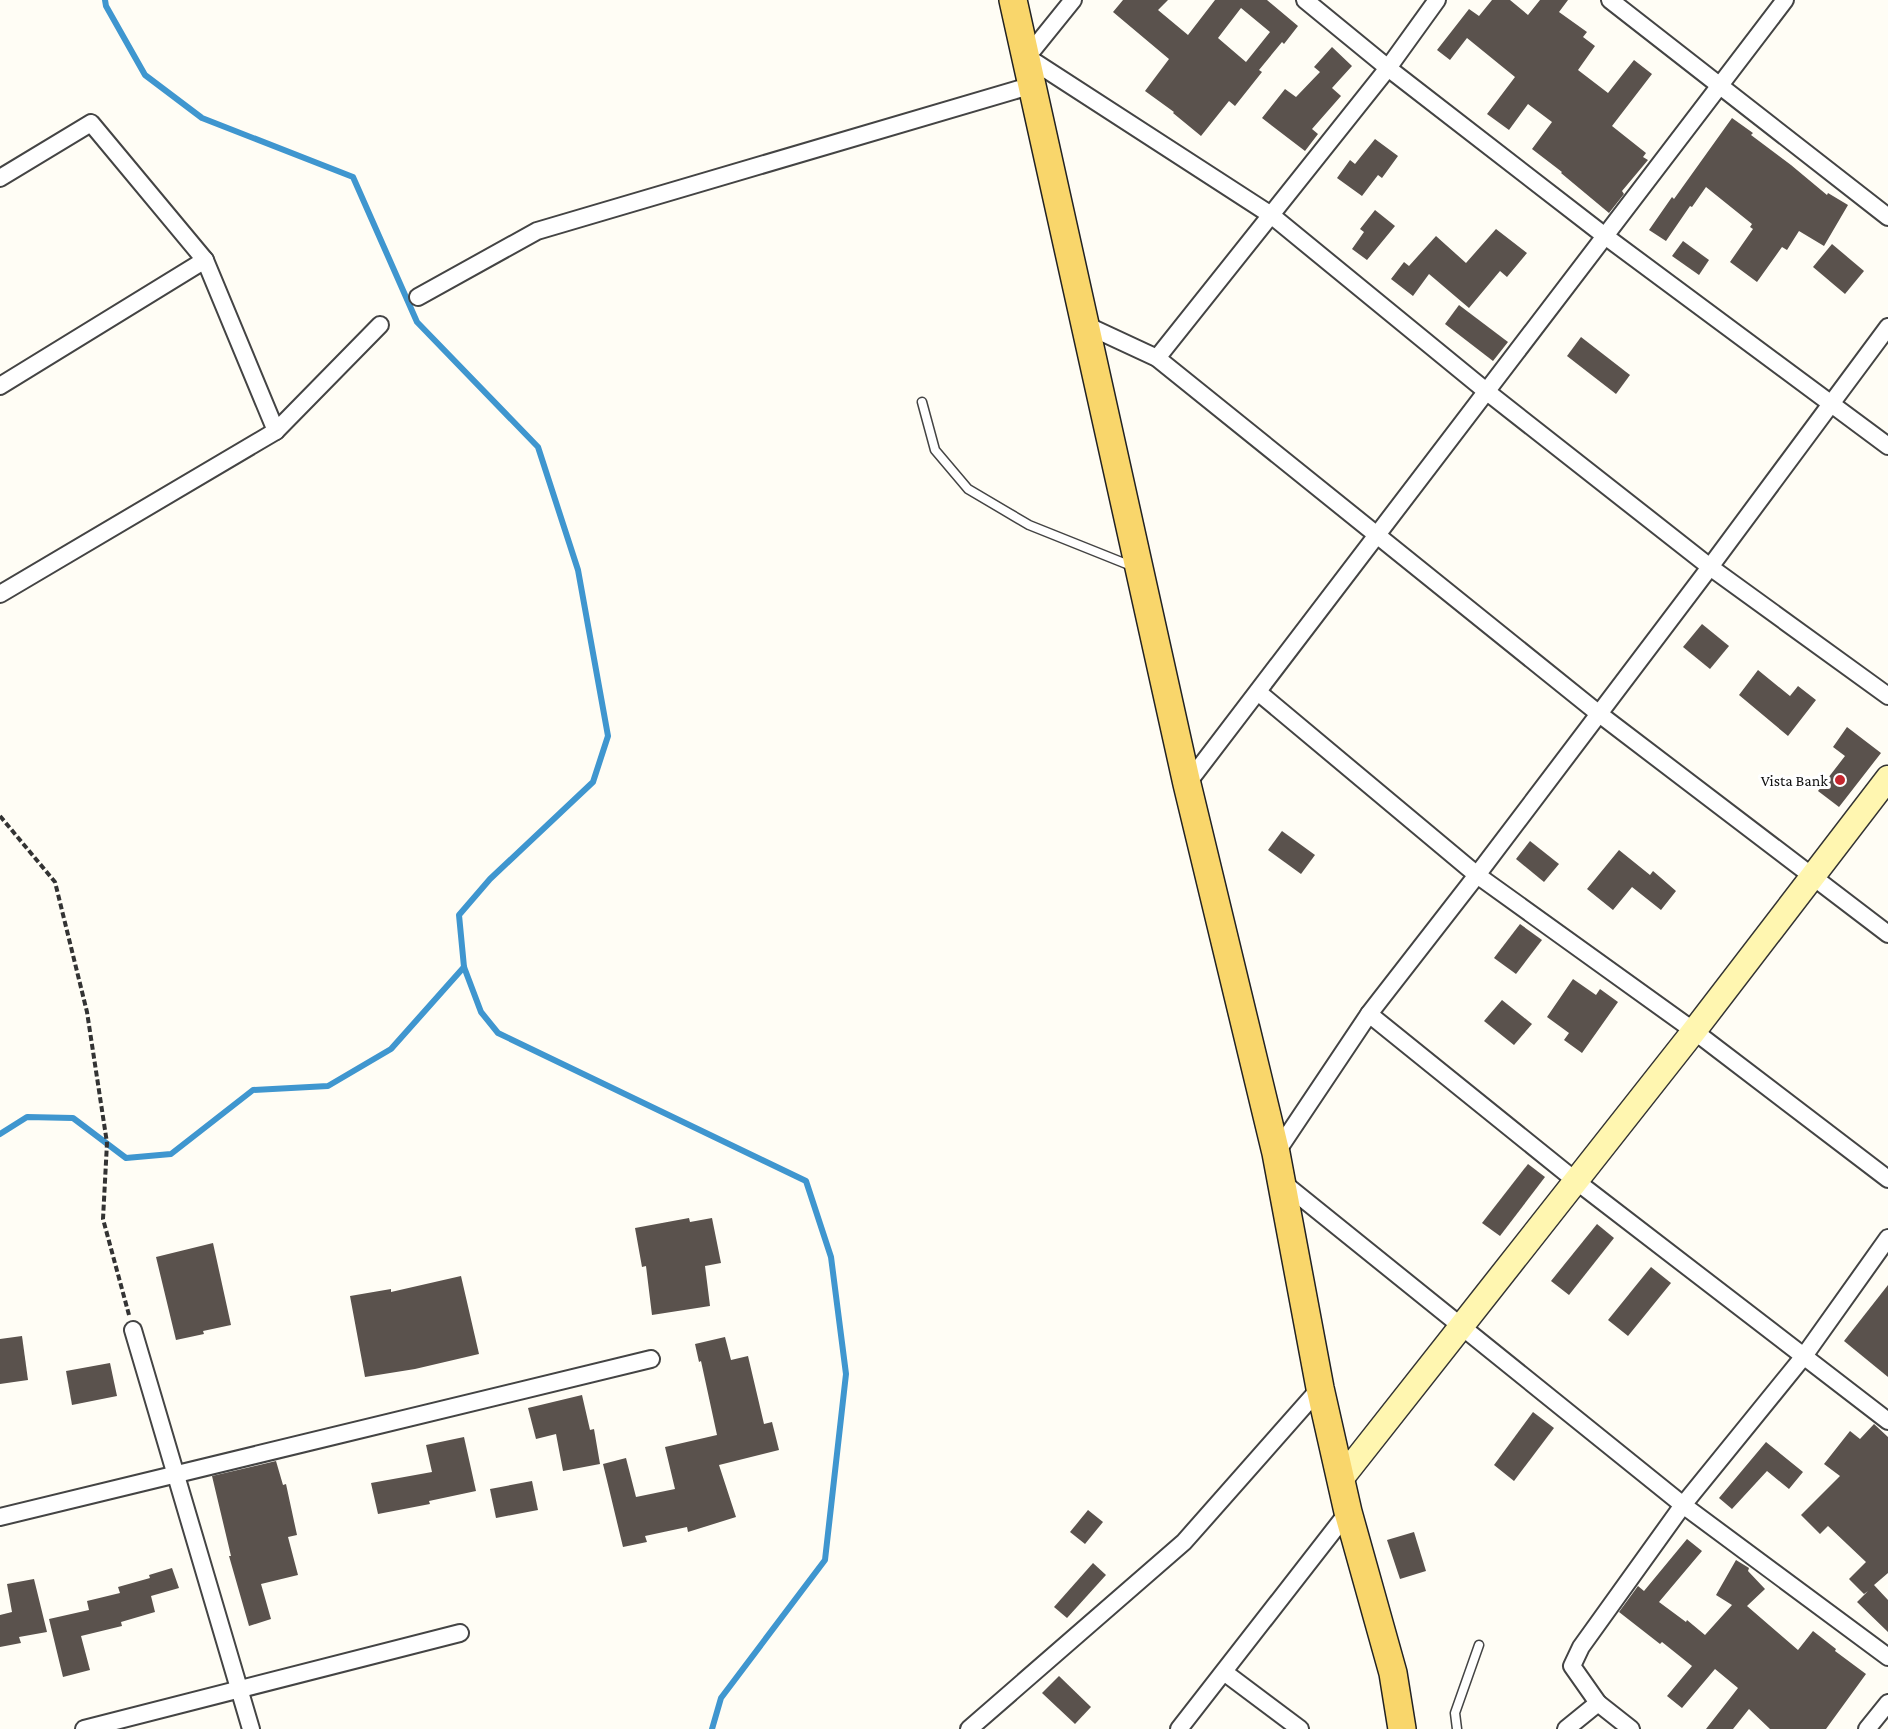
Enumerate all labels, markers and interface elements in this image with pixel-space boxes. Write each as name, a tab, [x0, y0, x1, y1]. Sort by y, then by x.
place label: Vista Bank	[1761, 772, 1828, 789]
marker: Vista Bank	[1833, 773, 1847, 787]

